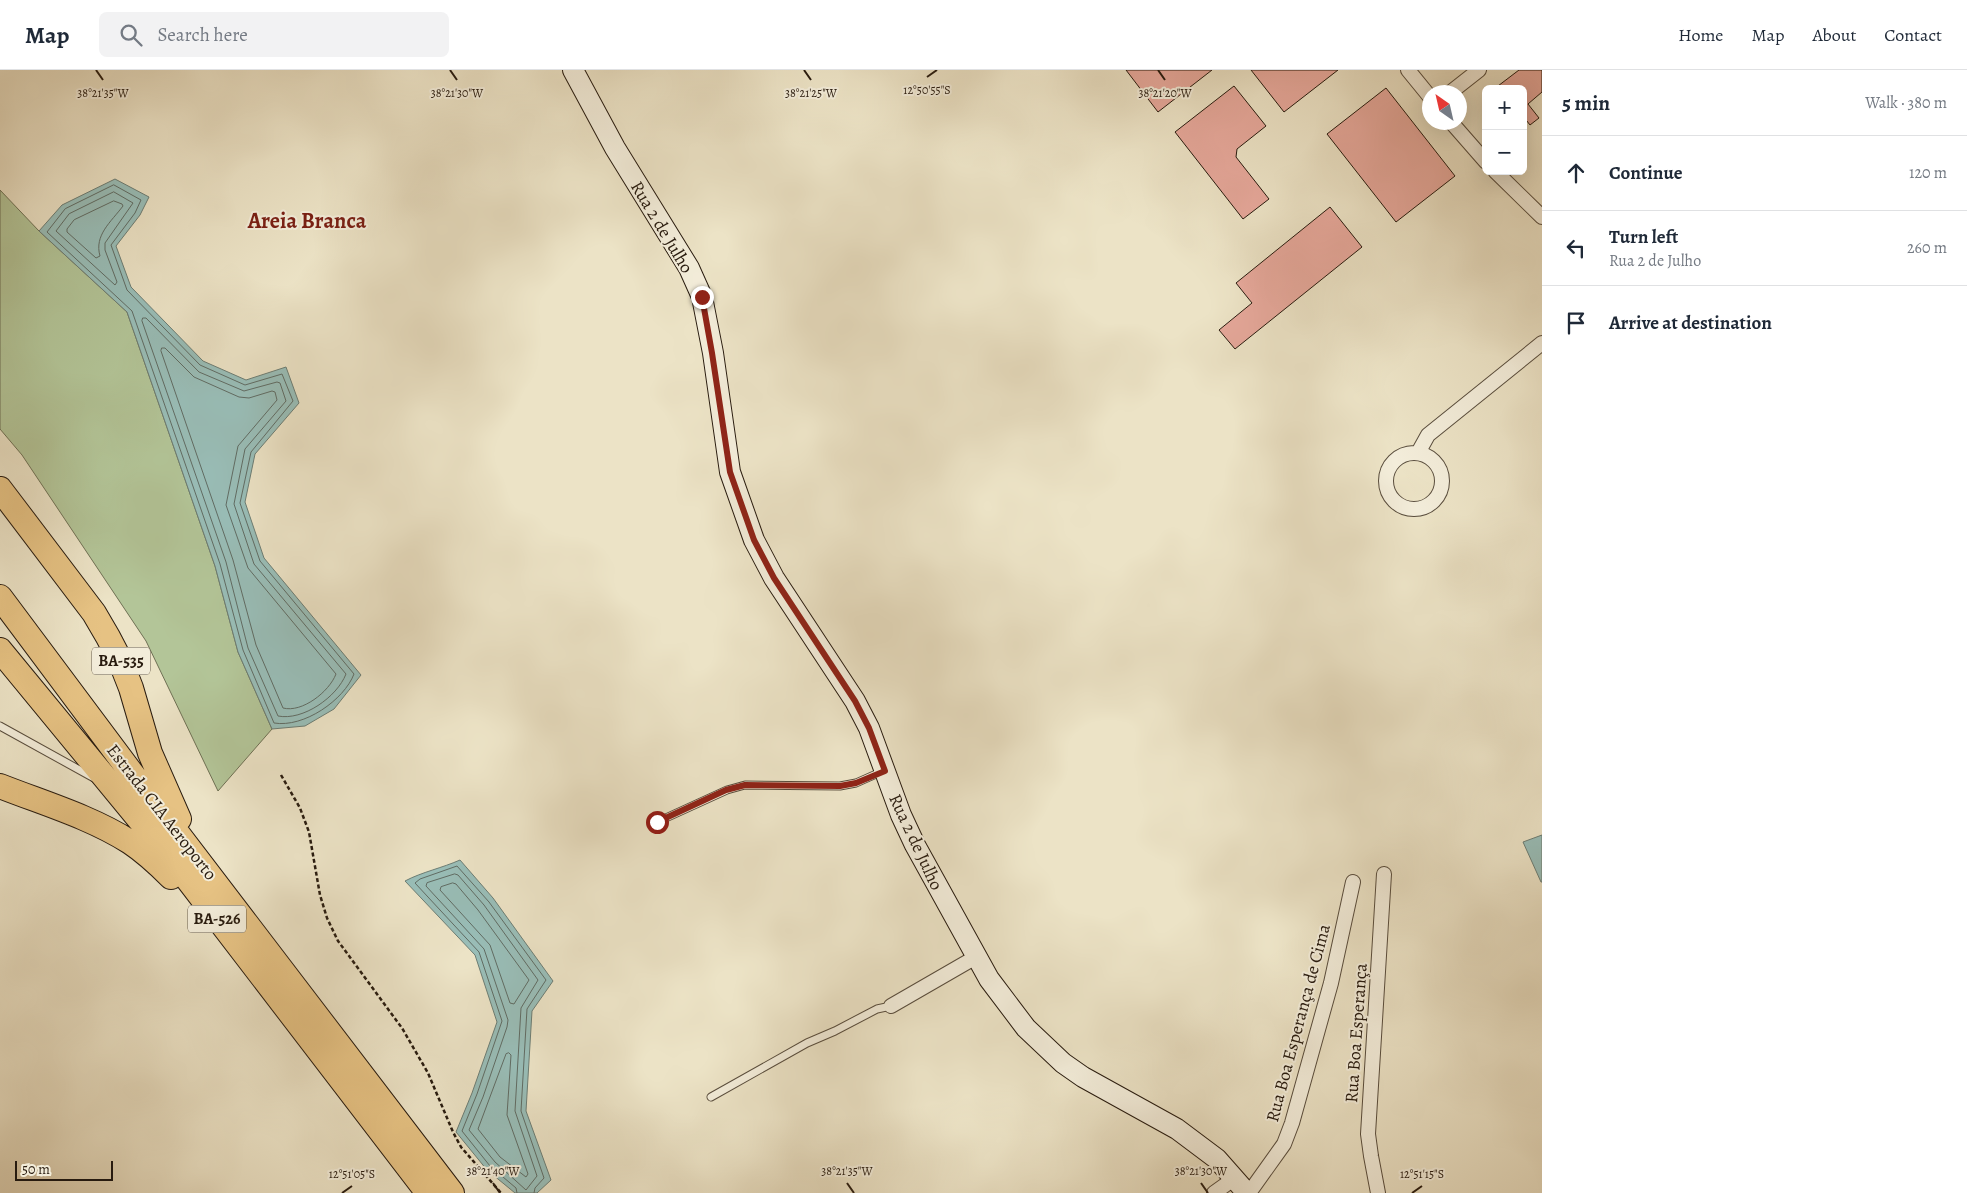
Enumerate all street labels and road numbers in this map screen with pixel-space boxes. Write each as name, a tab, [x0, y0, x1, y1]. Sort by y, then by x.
street label: Rua 2 de Julho	[625, 176, 699, 278]
road number: BA-535	[92, 648, 150, 674]
street label: Estrada CIA Aeroporto	[101, 739, 223, 885]
street label: Rua 2 de Julho	[883, 790, 949, 894]
road number: BA-526	[188, 906, 246, 932]
street label: Rua Boa Esperança de Cima	[1260, 921, 1336, 1125]
street label: Rua Boa Esperança	[1339, 962, 1373, 1104]

